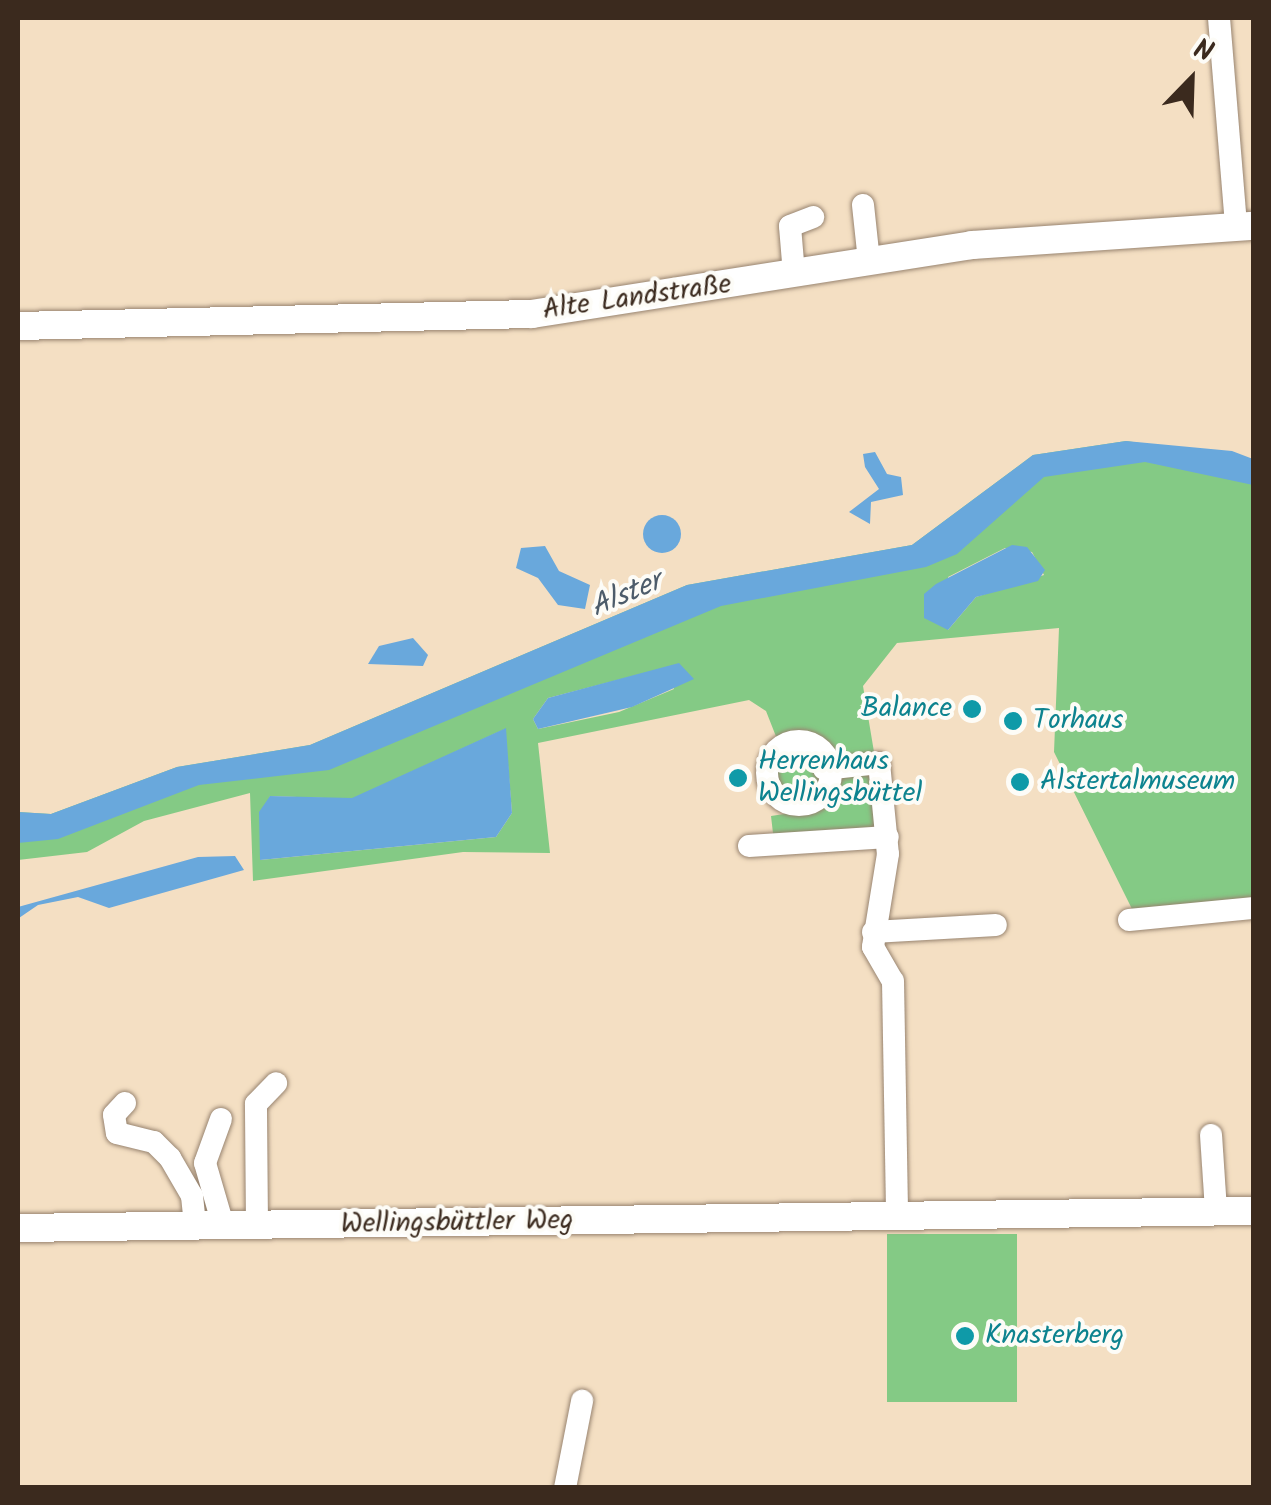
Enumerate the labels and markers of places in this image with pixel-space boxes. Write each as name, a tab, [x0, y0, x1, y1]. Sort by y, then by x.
place label: Balance	[861, 692, 952, 726]
marker: Balance	[961, 698, 983, 720]
place label: Torhaus	[1033, 704, 1123, 738]
marker: Torhaus	[1002, 710, 1024, 732]
place label: Herrenhaus Wellingsbüttel	[758, 745, 922, 811]
place label: Alstertalmuseum	[1040, 765, 1235, 799]
marker: Herrenhaus Wellingsbüttel	[727, 767, 749, 789]
marker: Alstertalmuseum	[1009, 771, 1031, 793]
place label: Knasterberg	[985, 1319, 1124, 1353]
marker: Knasterberg	[954, 1325, 976, 1347]

